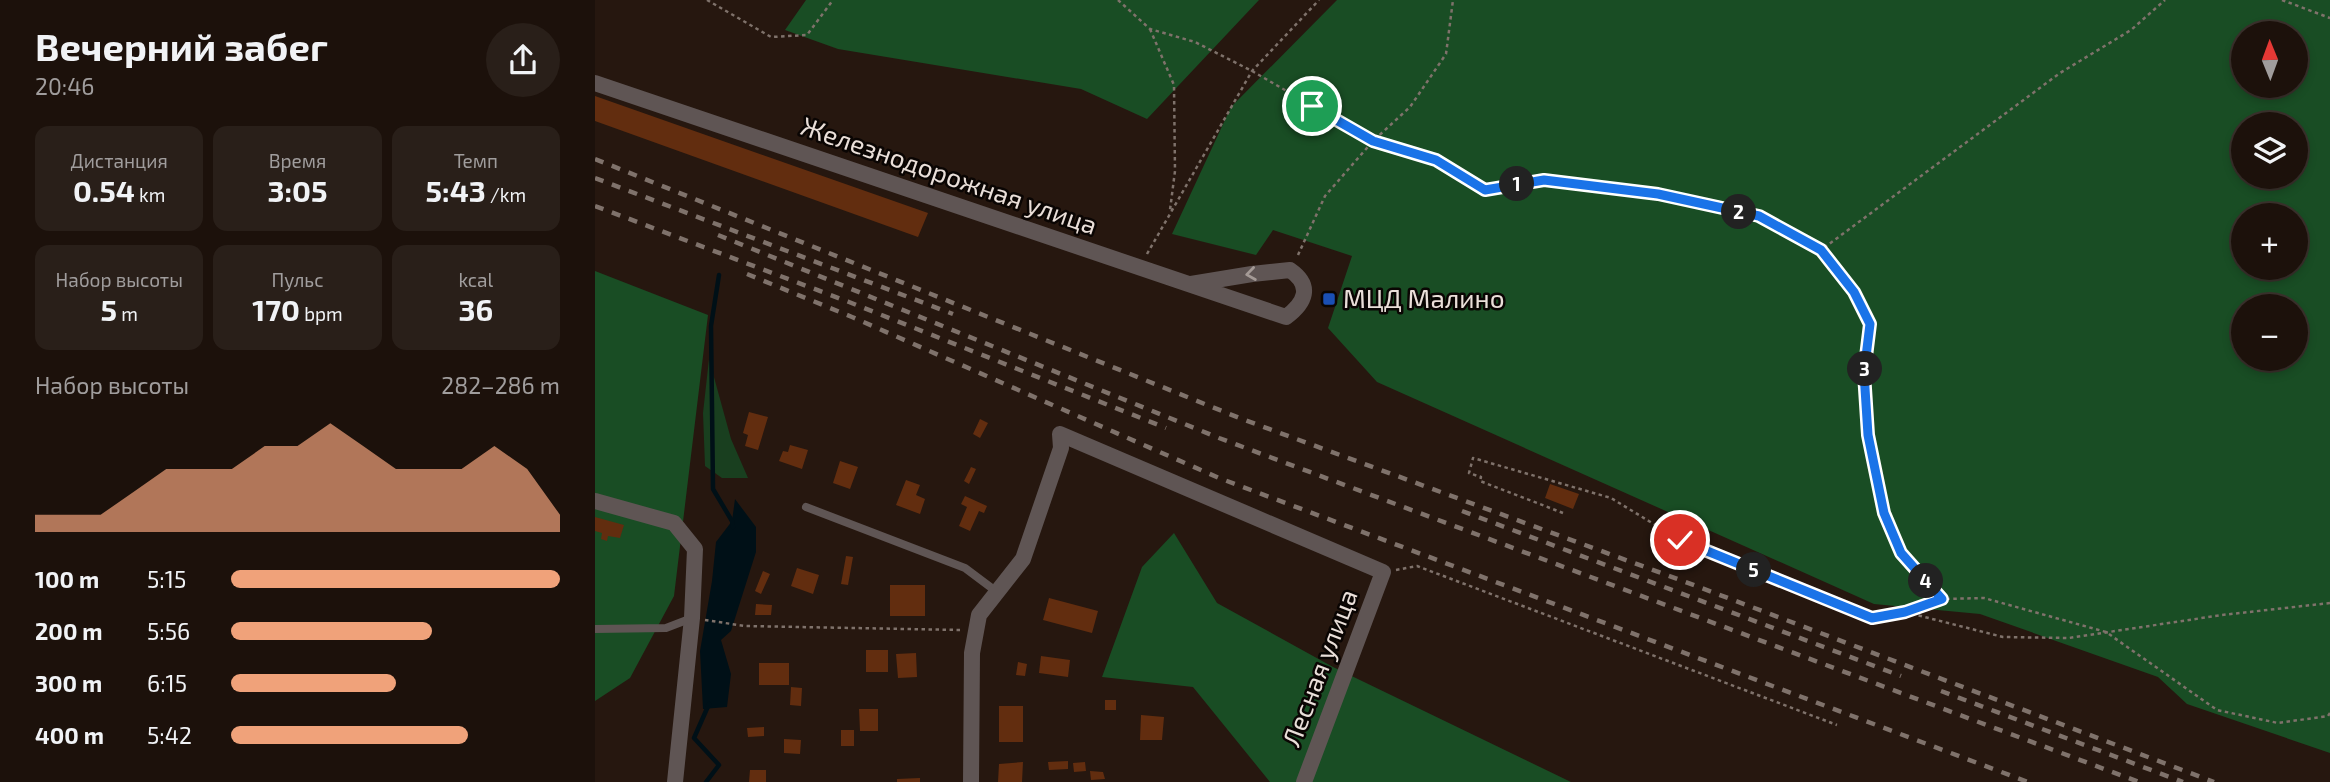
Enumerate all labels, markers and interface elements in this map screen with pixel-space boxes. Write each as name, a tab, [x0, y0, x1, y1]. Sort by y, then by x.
north arrow	[2231, 21, 2308, 98]
map controls	[2231, 21, 2308, 371]
text: Вечерний забег	[35, 23, 328, 69]
button: share	[486, 23, 560, 97]
text: 20:46	[35, 72, 95, 100]
pin	[1282, 76, 1342, 136]
icon: arrive	[1293, 87, 1331, 125]
street label: Железнодорожная улица	[797, 109, 1102, 241]
button: layers	[2231, 112, 2308, 189]
text: Дистанция	[71, 149, 168, 172]
text: Время	[269, 149, 326, 172]
text: Темп	[454, 149, 498, 172]
pin: 1	[1499, 166, 1535, 202]
text: 0.54	[73, 172, 135, 208]
text: 3:05	[267, 172, 328, 208]
text: 5:43	[425, 172, 486, 208]
text: 1	[1512, 172, 1521, 195]
text: km	[135, 183, 165, 206]
text: /km	[486, 183, 526, 206]
pin: 2	[1721, 194, 1757, 230]
text: 2	[1733, 200, 1744, 223]
button: +	[2231, 203, 2308, 280]
one-way arrow	[1245, 267, 1256, 282]
text: Набор высоты	[55, 268, 183, 291]
text: Пульс	[271, 268, 324, 291]
text: kcal	[458, 268, 493, 291]
place label: МЦД Малино	[1343, 282, 1505, 313]
text: 5	[100, 291, 117, 327]
text: 170	[252, 291, 300, 327]
text: 36	[458, 291, 493, 327]
marker: МЦД Малино	[1321, 291, 1337, 307]
button: −	[2231, 294, 2308, 371]
text: m	[117, 302, 138, 325]
text: bpm	[300, 302, 343, 325]
pin: 3	[1847, 352, 1883, 386]
text: 3	[1859, 357, 1870, 380]
text: Набор высоты	[35, 371, 189, 399]
text: 282–286 m	[441, 371, 560, 399]
pin	[1650, 510, 1710, 570]
icon: check	[1661, 521, 1699, 559]
pin: 5	[1737, 552, 1771, 588]
text: 5	[1748, 558, 1759, 581]
pin: 4	[1909, 564, 1943, 598]
text: 100 m	[35, 565, 99, 593]
text: 5:15	[147, 565, 186, 593]
text: 4	[1919, 569, 1932, 592]
street label: Лесная улица	[1274, 585, 1364, 751]
text: 200 m	[35, 617, 103, 645]
text: 5:56	[147, 617, 190, 645]
text: 300 m	[35, 669, 102, 697]
text: 6:15	[147, 669, 187, 697]
text: 400 m	[35, 721, 104, 749]
text: 5:42	[147, 721, 192, 749]

